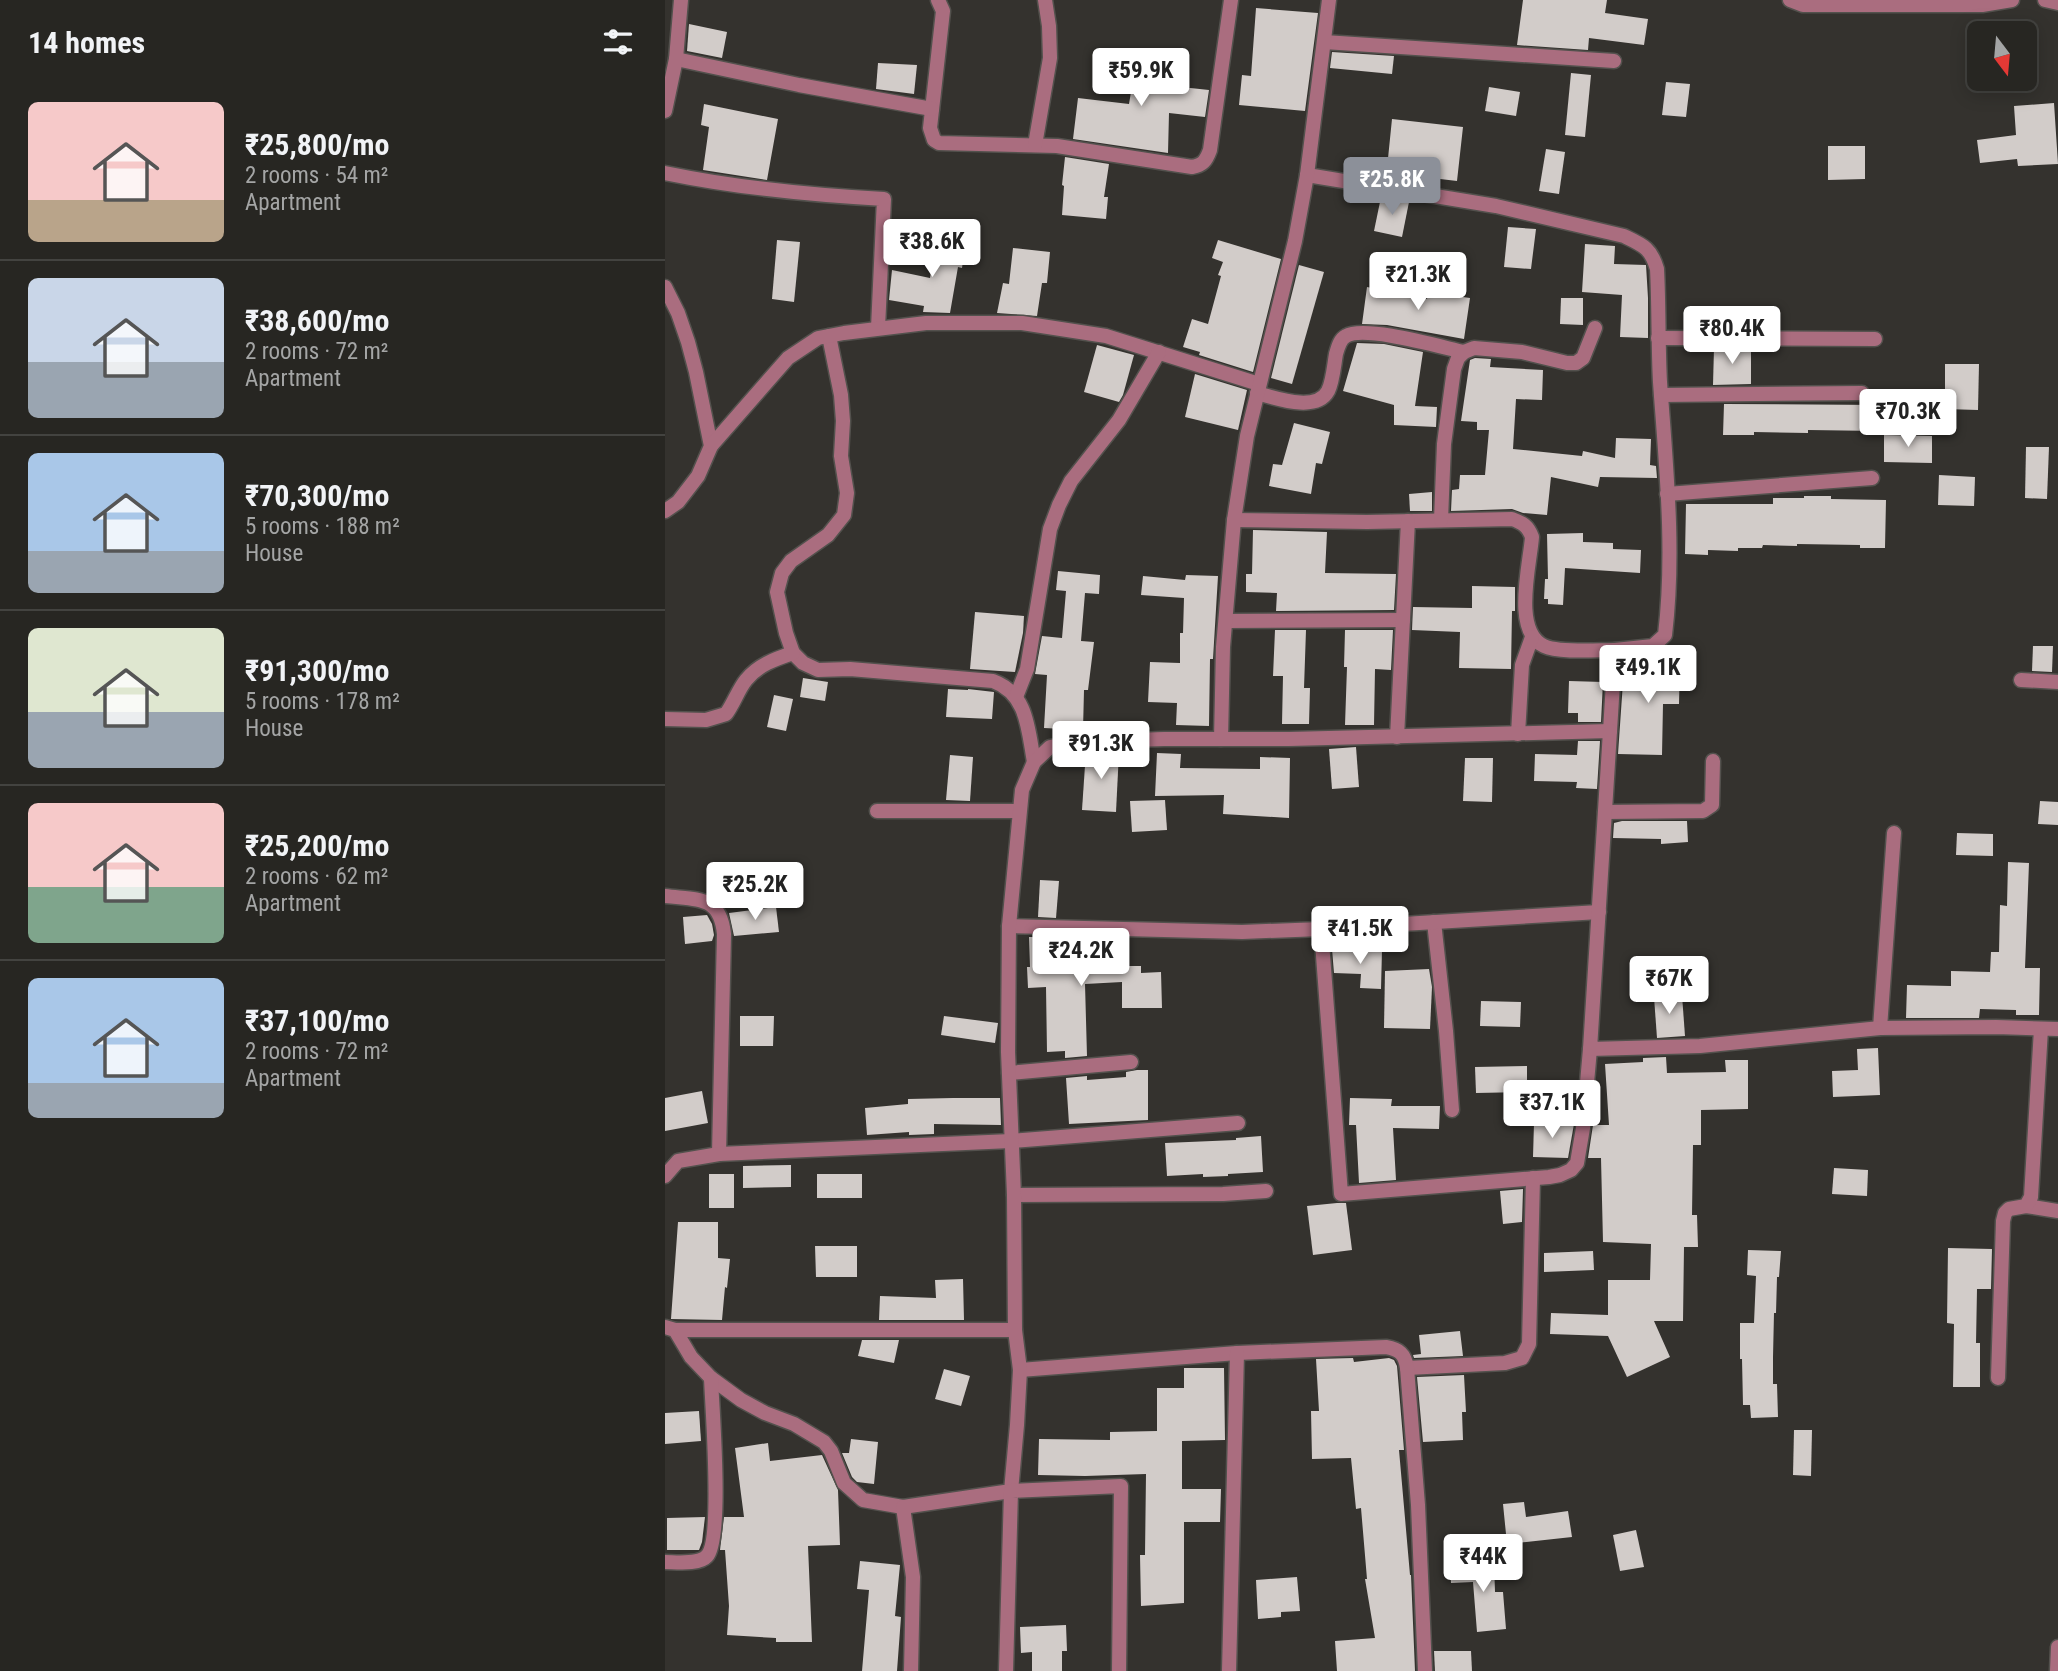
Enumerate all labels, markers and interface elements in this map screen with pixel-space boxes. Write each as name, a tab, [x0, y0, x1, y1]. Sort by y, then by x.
north arrow	[1967, 21, 2037, 91]
map controls	[1967, 21, 2037, 91]
icon: filters	[599, 23, 637, 61]
text: 14 homes	[28, 25, 145, 60]
pin: ₹59.9K	[1084, 48, 1198, 108]
text: ₹59.9K	[1108, 57, 1174, 84]
text: ₹25,800/mo	[245, 127, 389, 162]
icon: home	[84, 130, 168, 214]
pin: ₹25.8K	[1335, 158, 1449, 217]
text: 2 rooms · 54 m²	[245, 162, 388, 189]
text: ₹25.8K	[1359, 166, 1425, 193]
text: Apartment	[245, 189, 341, 216]
pin: ₹38.6K	[875, 219, 989, 279]
text: ₹38.6K	[899, 228, 965, 255]
pin: ₹21.3K	[1361, 252, 1475, 312]
text: ₹21.3K	[1385, 261, 1451, 288]
text: ₹38,600/mo	[245, 303, 389, 338]
icon: home	[84, 306, 168, 390]
pin: ₹80.4K	[1675, 306, 1789, 366]
text: ₹80.4K	[1699, 315, 1765, 342]
text: 2 rooms · 72 m²	[245, 338, 388, 365]
text: Apartment	[245, 365, 341, 392]
pin: ₹70.3K	[1851, 390, 1965, 449]
text: ₹70.3K	[1875, 398, 1941, 425]
text: ₹70,300/mo	[245, 478, 389, 513]
icon: home	[84, 481, 168, 565]
text: 5 rooms · 188 m²	[245, 513, 400, 540]
text: House	[245, 540, 303, 567]
pin: ₹49.1K	[1591, 646, 1705, 705]
text: ₹91,300/mo	[245, 653, 389, 688]
text: ₹49.1K	[1615, 654, 1681, 681]
icon: home	[84, 656, 168, 740]
text: 5 rooms · 178 m²	[245, 688, 400, 715]
text: House	[245, 715, 303, 742]
pin: ₹91.3K	[1044, 722, 1158, 781]
text: ₹91.3K	[1068, 730, 1134, 757]
text: ₹25,200/mo	[245, 828, 389, 863]
icon: home	[84, 831, 168, 915]
pin: ₹25.2K	[698, 862, 812, 922]
text: 2 rooms · 62 m²	[245, 863, 388, 890]
text: ₹25.2K	[722, 871, 788, 898]
text: Apartment	[245, 890, 341, 917]
pin: ₹41.5K	[1303, 906, 1417, 966]
text: ₹41.5K	[1327, 915, 1393, 942]
pin: ₹24.2K	[1024, 928, 1138, 988]
text: ₹24.2K	[1048, 937, 1114, 964]
pin: ₹67K	[1628, 956, 1710, 1016]
text: ₹67K	[1646, 965, 1692, 992]
text: ₹37,100/mo	[245, 1003, 389, 1038]
icon: home	[84, 1006, 168, 1090]
text: 2 rooms · 72 m²	[245, 1038, 388, 1065]
text: Apartment	[245, 1065, 341, 1092]
pin: ₹37.1K	[1495, 1080, 1609, 1140]
text: ₹37.1K	[1519, 1089, 1585, 1116]
pin: ₹44K	[1442, 1534, 1524, 1594]
text: ₹44K	[1460, 1543, 1506, 1570]

